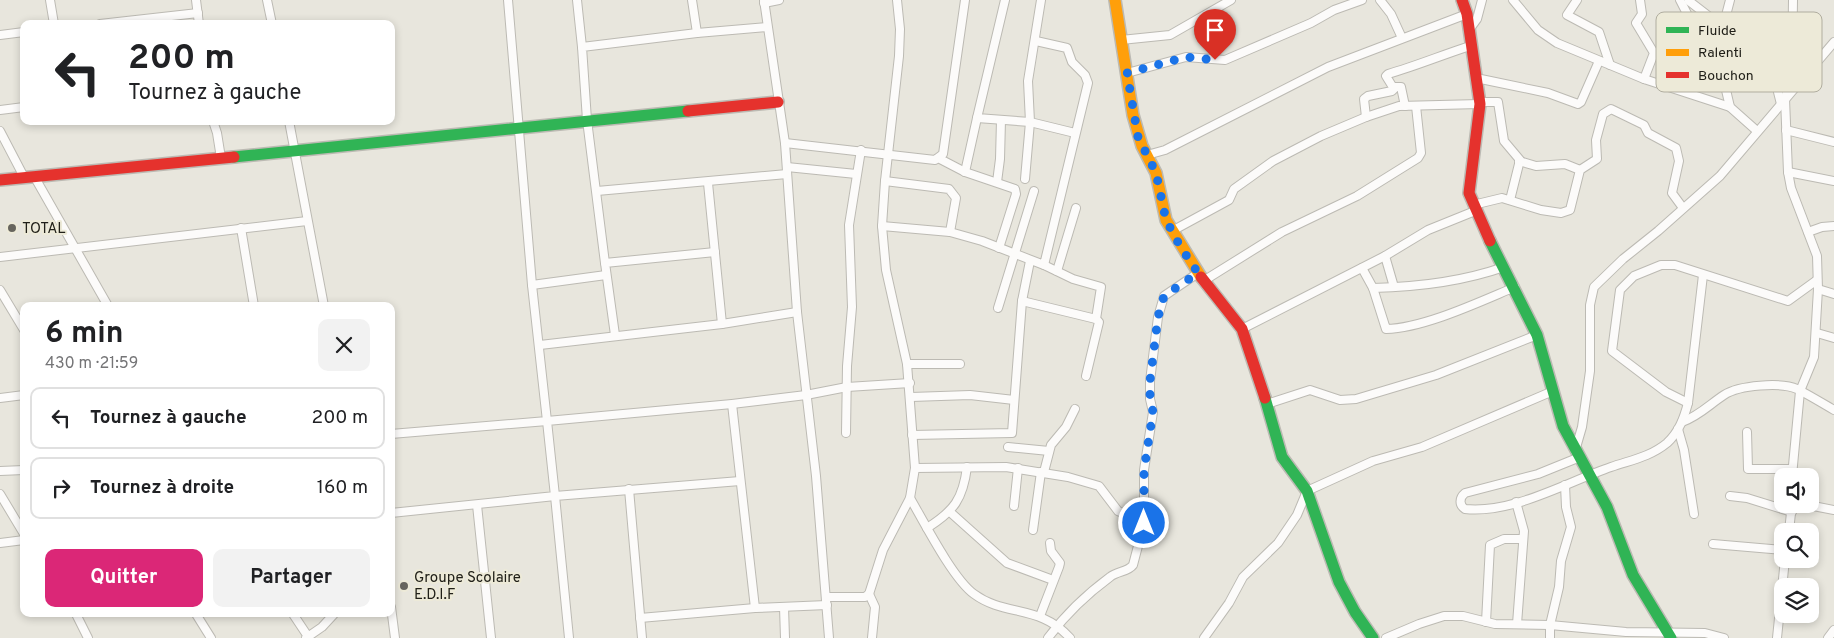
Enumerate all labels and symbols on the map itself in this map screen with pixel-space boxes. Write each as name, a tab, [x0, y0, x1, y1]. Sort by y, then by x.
pin	[1194, 9, 1236, 60]
legend	[1656, 12, 1822, 92]
text: Fluide	[1698, 23, 1736, 40]
text: Ralenti	[1698, 45, 1742, 62]
text: Bouchon	[1698, 68, 1754, 85]
place label: TOTAL	[22, 220, 66, 239]
marker: TOTAL	[6, 222, 18, 234]
position arrow	[1117, 496, 1169, 548]
place label: Groupe Scolaire E.D.I.F	[414, 569, 521, 605]
marker: Groupe Scolaire E.D.I.F	[398, 580, 410, 592]

